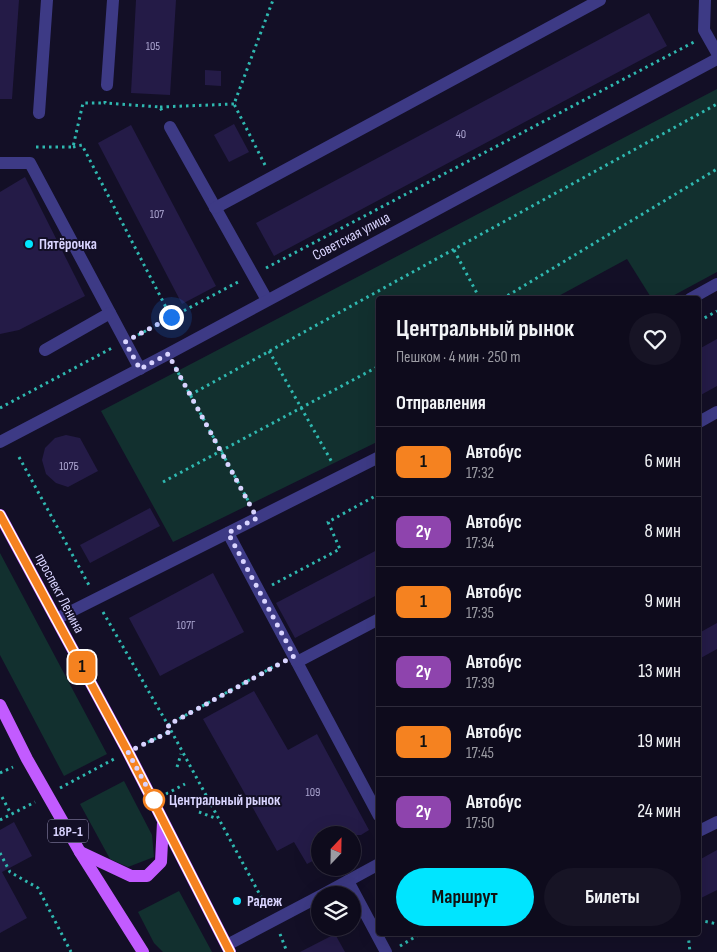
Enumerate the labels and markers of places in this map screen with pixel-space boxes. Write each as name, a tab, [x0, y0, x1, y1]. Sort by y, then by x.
place label: Пятёрочка	[39, 235, 97, 254]
marker: Пятёрочка	[23, 238, 35, 250]
marker: Центральный рынок	[143, 789, 165, 811]
place label: Центральный рынок	[169, 791, 281, 810]
place label: Радеж	[247, 892, 283, 911]
marker: Радеж	[231, 895, 243, 907]

